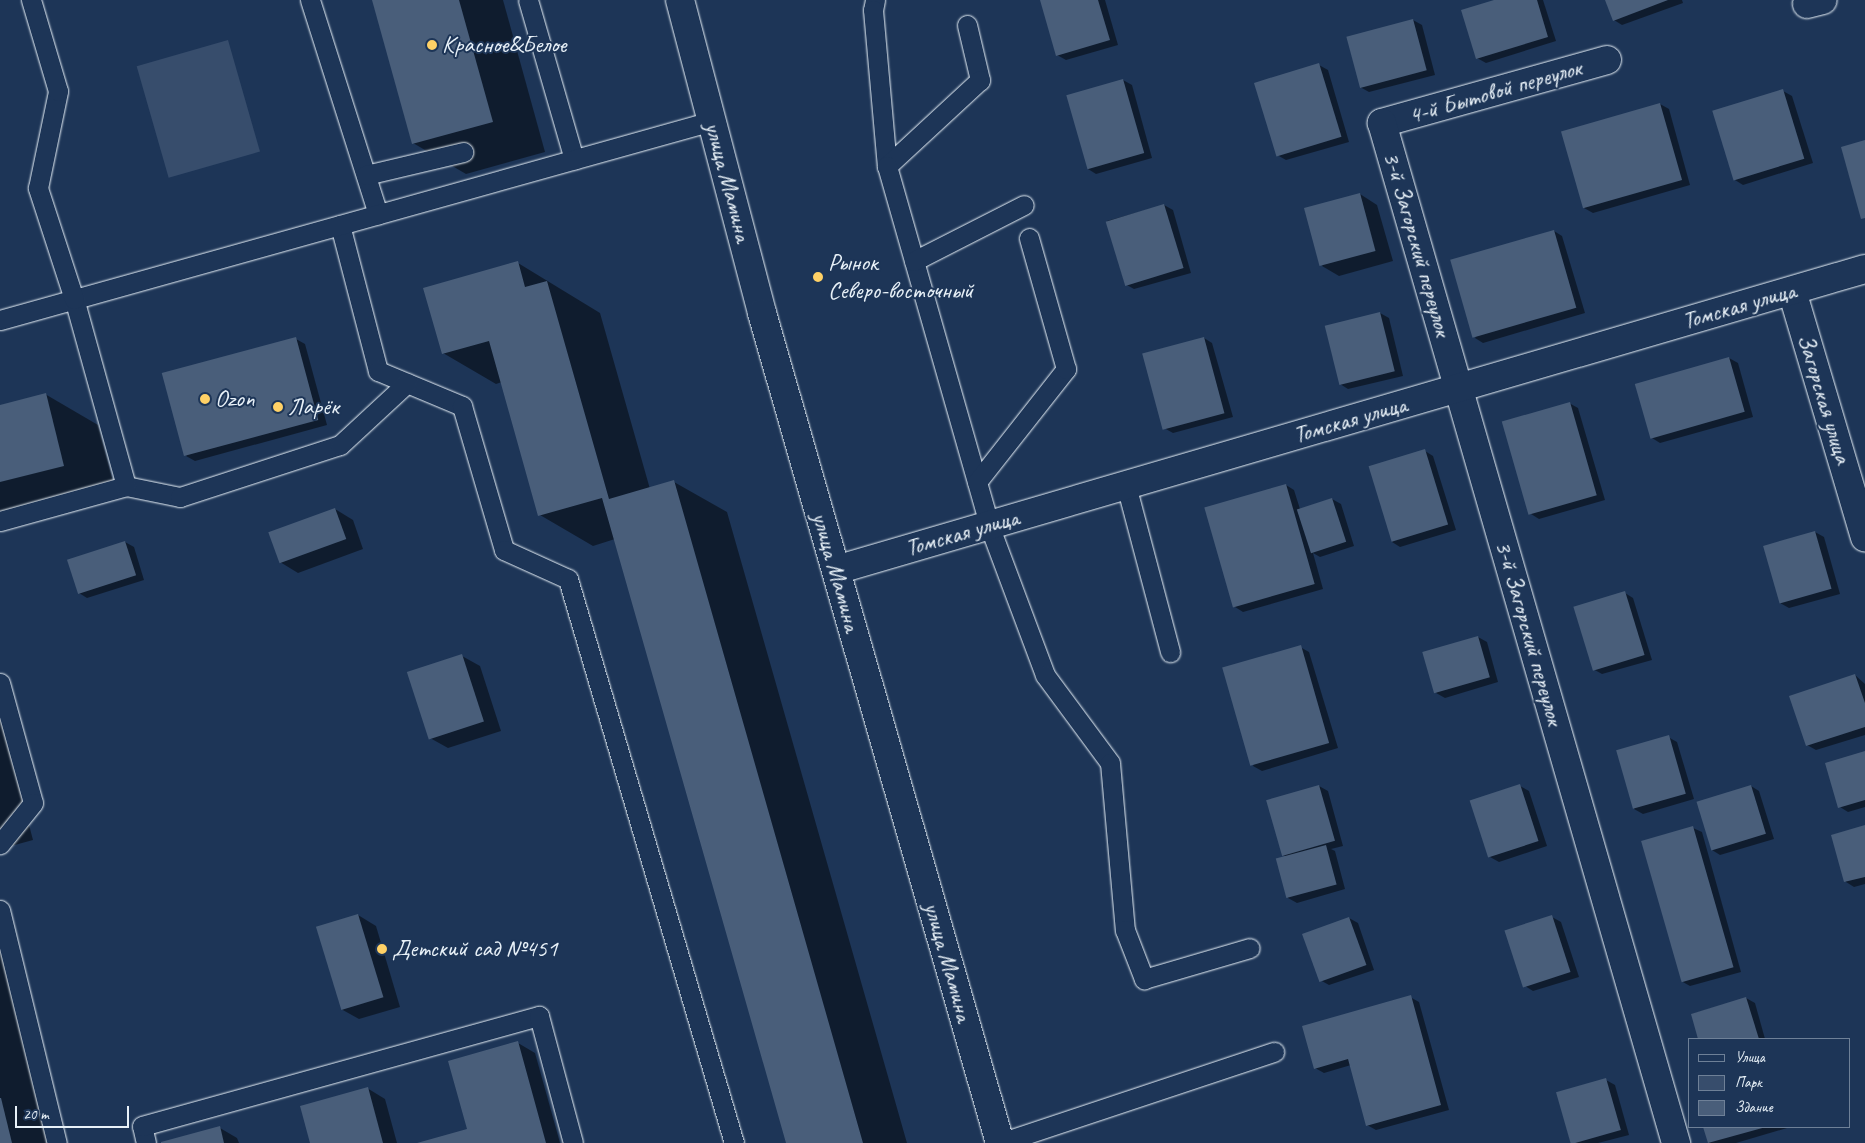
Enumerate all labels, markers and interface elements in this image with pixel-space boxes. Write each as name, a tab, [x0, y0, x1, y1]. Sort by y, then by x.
place label: Красное&Белое	[442, 31, 566, 59]
marker: Красное&Белое	[426, 39, 438, 51]
street label: 4-й Бытовой переулок	[1405, 54, 1585, 130]
street label: улица Мамина	[698, 119, 758, 245]
street label: 3-й Загорский переулок	[1377, 148, 1457, 340]
place label: Рынок Северо-восточный	[828, 249, 973, 305]
marker: Рынок Северо-восточный	[812, 271, 824, 283]
street label: Томская улица	[1679, 276, 1799, 336]
street label: Загорская улица	[1790, 330, 1858, 468]
place label: Ozon	[215, 385, 254, 413]
street label: Томская улица	[1290, 390, 1410, 450]
marker: Ozon	[199, 393, 211, 405]
place label: Ларёк	[288, 393, 339, 421]
marker: Ларёк	[272, 401, 284, 413]
street label: Томская улица	[902, 503, 1022, 563]
street label: улица Мамина	[805, 509, 867, 635]
street label: 3-й Загорский переулок	[1489, 537, 1569, 729]
street label: улица Мамина	[917, 899, 979, 1025]
place label: Детский сад №451	[392, 935, 558, 963]
marker: Детский сад №451	[376, 943, 388, 955]
legend	[1688, 1038, 1850, 1128]
text: Улица	[1735, 1048, 1765, 1067]
text: Парк	[1735, 1073, 1762, 1092]
scale bar	[18, 1096, 131, 1128]
text: Здание	[1735, 1098, 1773, 1117]
text: 20 m	[23, 1105, 49, 1124]

